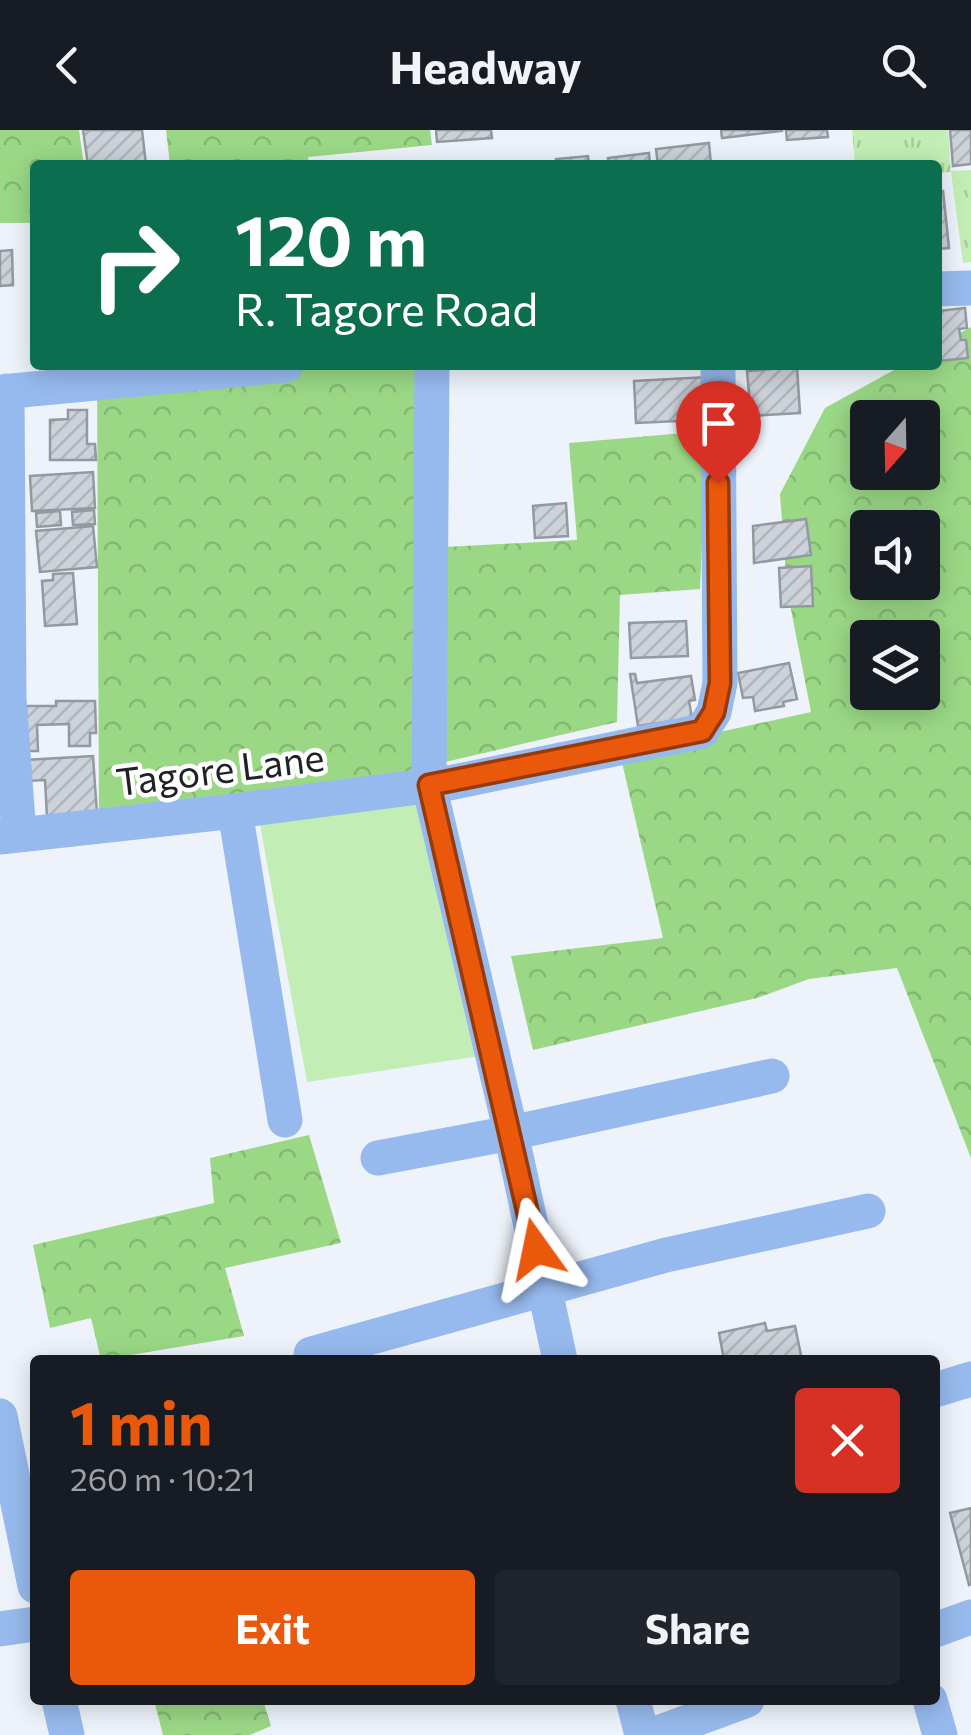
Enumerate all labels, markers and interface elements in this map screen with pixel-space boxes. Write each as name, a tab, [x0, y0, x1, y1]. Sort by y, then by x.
icon: back	[40, 38, 95, 93]
text: Headway	[389, 38, 582, 93]
icon: search	[876, 38, 931, 93]
text: 120 m	[235, 195, 427, 280]
icon: right	[70, 200, 200, 330]
text: R. Tagore Road	[235, 280, 538, 335]
pin	[676, 381, 761, 484]
icon: arrive	[691, 396, 746, 451]
north arrow	[850, 400, 940, 490]
map controls	[850, 400, 940, 710]
button: sound	[850, 510, 940, 600]
button: layers	[850, 620, 940, 710]
street label: Tagore Lane	[113, 732, 327, 804]
position arrow	[484, 1197, 588, 1301]
text: 1 min	[70, 1384, 212, 1457]
button: close	[795, 1388, 900, 1493]
text: 260 m · 10:21	[70, 1458, 255, 1498]
button: Exit	[70, 1570, 475, 1685]
button: Share	[495, 1570, 900, 1685]

